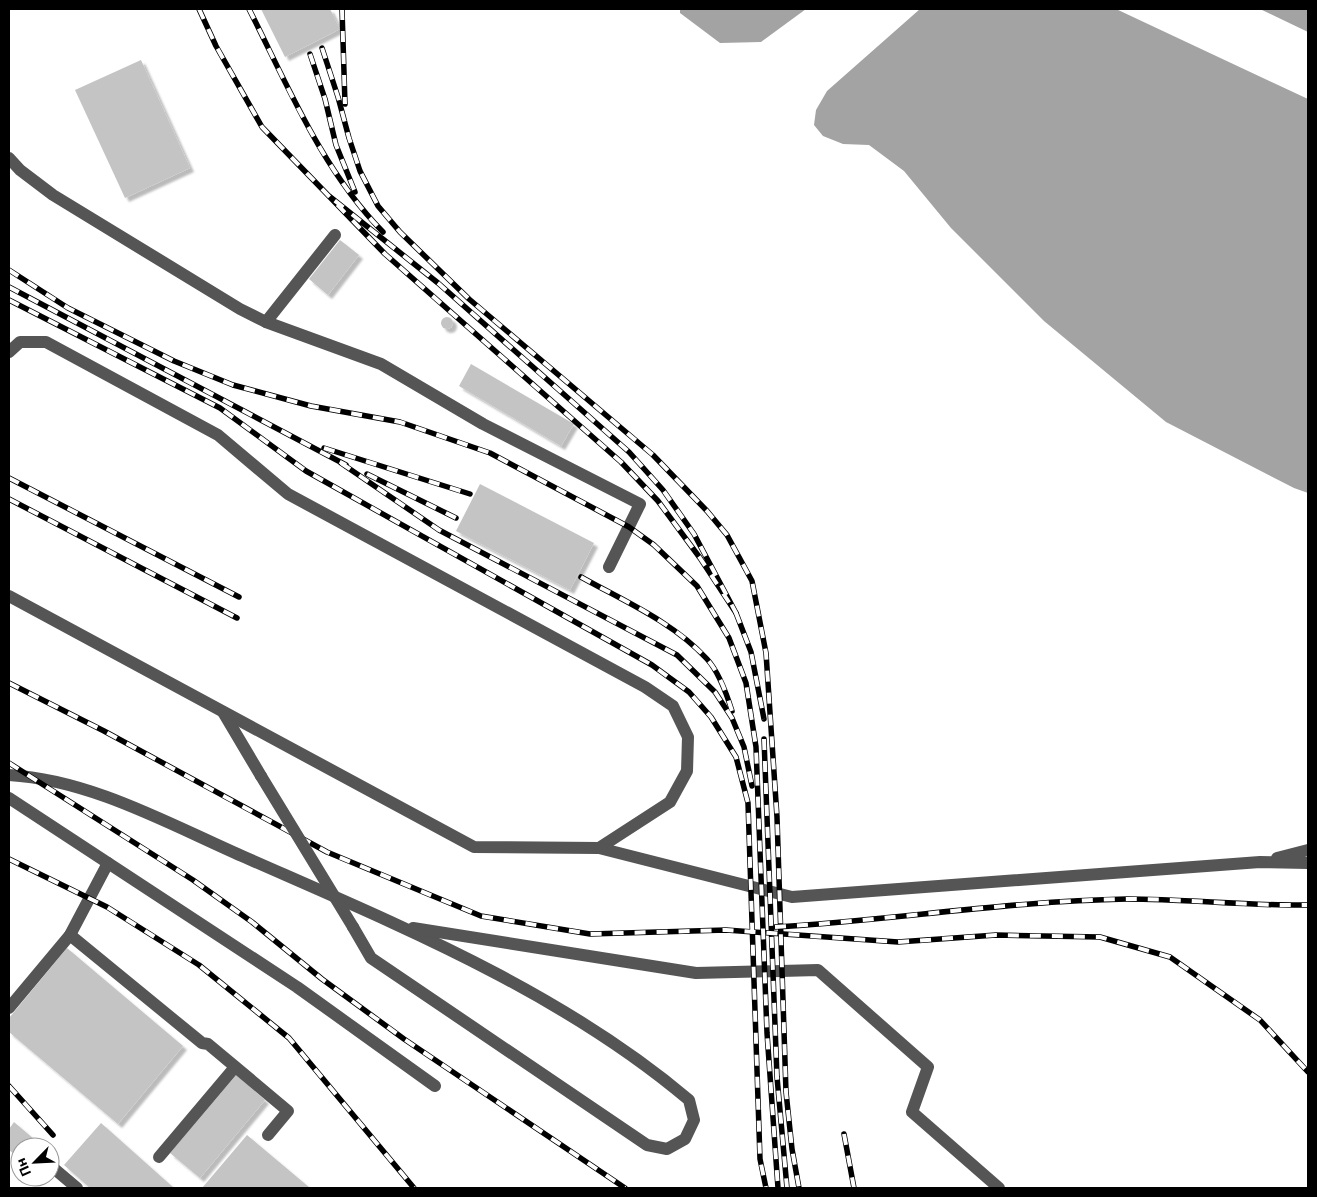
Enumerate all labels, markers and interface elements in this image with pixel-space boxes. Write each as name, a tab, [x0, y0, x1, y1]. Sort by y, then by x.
north arrow	[10, 1137, 60, 1187]
text: Пн	[11, 1156, 34, 1179]

